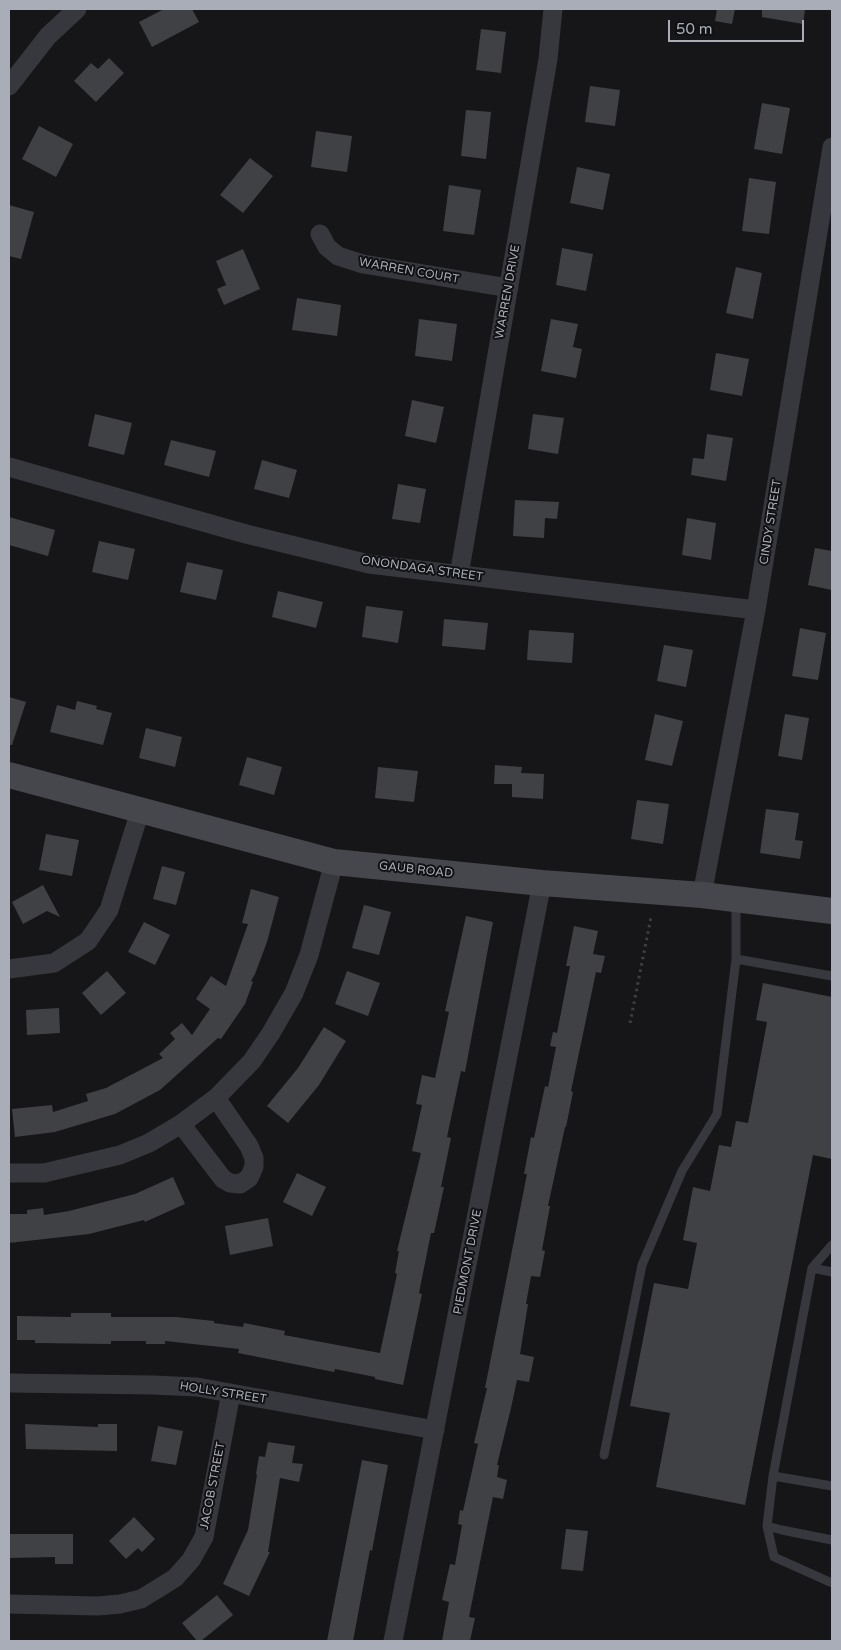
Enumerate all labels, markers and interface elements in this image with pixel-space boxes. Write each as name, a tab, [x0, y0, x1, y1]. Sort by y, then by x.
scale bar	[671, 10, 807, 42]
text: 50 m	[676, 20, 713, 38]
street label: WARREN DRIVE	[493, 244, 523, 340]
street label: WARREN COURT	[358, 255, 460, 287]
street label: CINDY STREET	[757, 478, 785, 566]
street label: ONONDAGA STREET	[360, 553, 484, 585]
street label: GAUB ROAD	[378, 859, 454, 881]
street label: PIEDMONT DRIVE	[451, 1208, 485, 1316]
street label: HOLLY STREET	[179, 1379, 267, 1407]
street label: JACOB STREET	[197, 1441, 229, 1531]

